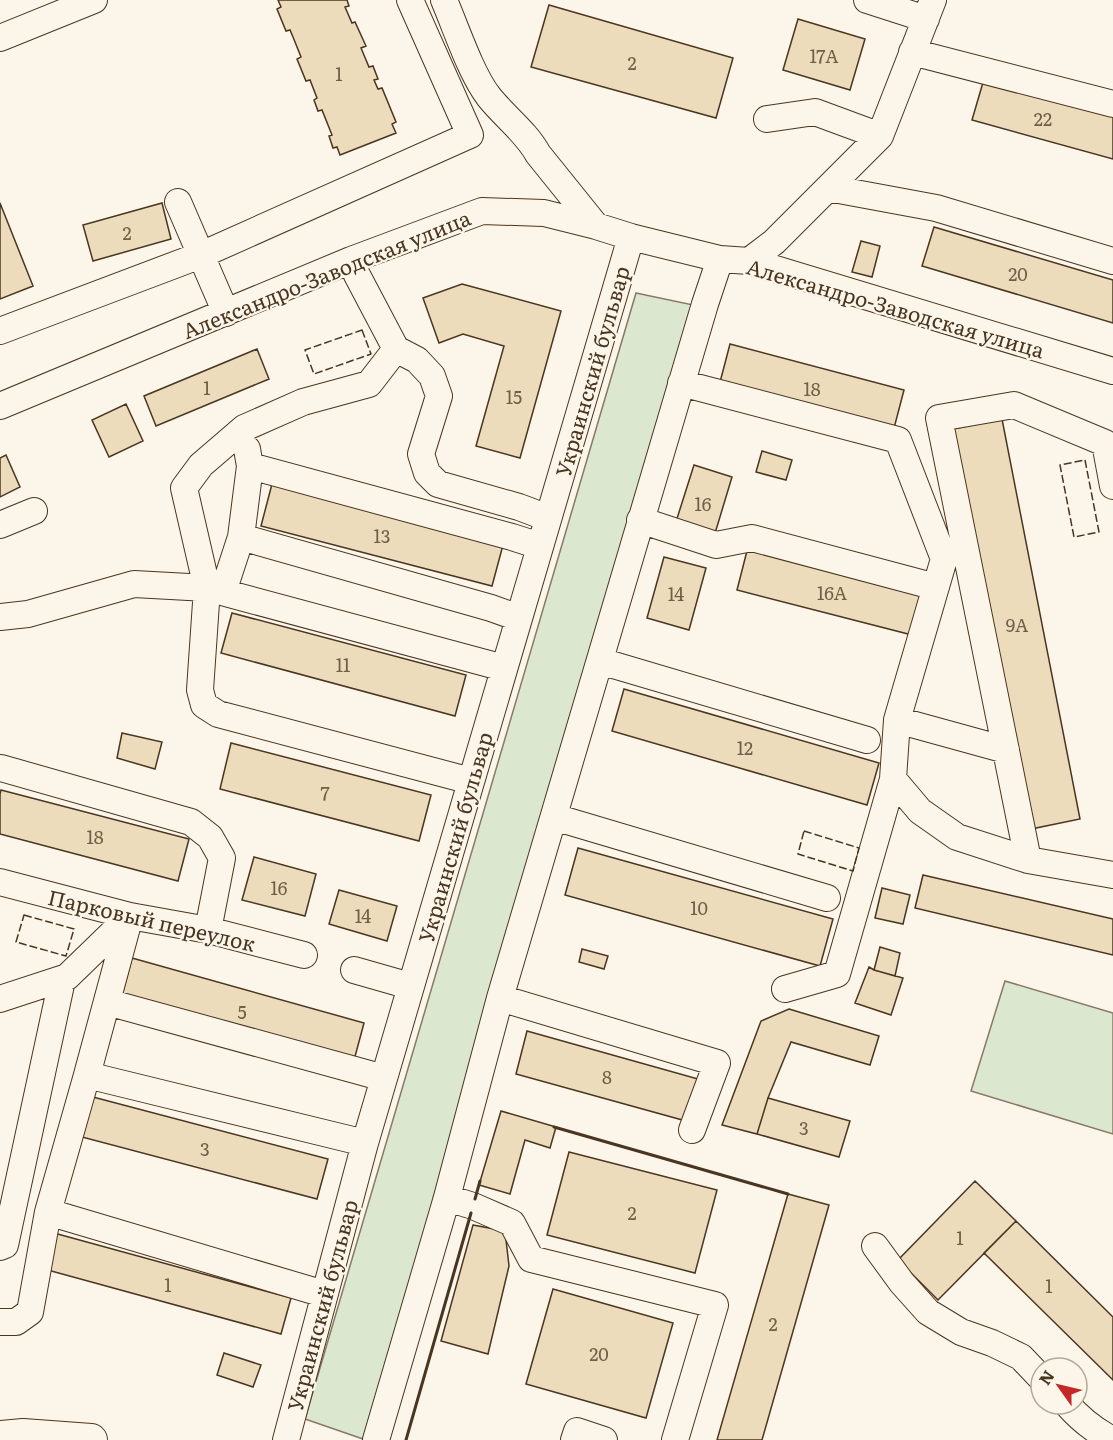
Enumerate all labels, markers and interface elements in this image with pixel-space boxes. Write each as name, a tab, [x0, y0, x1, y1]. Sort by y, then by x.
house number: 17А	[809, 42, 839, 69]
house number: 2	[627, 49, 637, 76]
house number: 1	[335, 60, 343, 87]
house number: 22	[1034, 105, 1052, 132]
street label: Александро-Заводская улица	[177, 201, 475, 345]
house number: 2	[122, 219, 132, 246]
street label: Александро-Заводская улица	[743, 250, 1049, 365]
house number: 20	[1008, 260, 1028, 287]
street label: Украинский бульвар	[546, 262, 636, 480]
house number: 1	[203, 374, 211, 401]
house number: 18	[803, 375, 821, 402]
house number: 15	[506, 383, 522, 410]
house number: 16	[695, 490, 712, 517]
house number: 13	[373, 522, 391, 549]
house number: 16А	[817, 579, 847, 606]
house number: 14	[668, 580, 684, 607]
house number: 9А	[1006, 611, 1028, 638]
house number: 11	[336, 651, 350, 678]
street label: Украинский бульвар	[409, 728, 499, 946]
house number: 12	[737, 734, 753, 761]
house number: 7	[320, 779, 330, 806]
house number: 18	[86, 823, 104, 850]
house number: 16	[271, 874, 288, 901]
street label: Парковый переулок	[45, 880, 259, 958]
house number: 10	[690, 894, 708, 921]
house number: 14	[355, 902, 371, 929]
house number: 5	[237, 998, 247, 1025]
house number: 8	[602, 1063, 612, 1090]
house number: 3	[799, 1114, 809, 1141]
house number: 3	[200, 1135, 210, 1162]
street label: Украинский бульвар	[278, 1196, 364, 1414]
house number: 2	[627, 1199, 637, 1226]
house number: 1	[956, 1224, 964, 1251]
house number: 1	[164, 1271, 172, 1298]
house number: 1	[1045, 1272, 1053, 1299]
house number: 2	[768, 1310, 778, 1337]
house number: 20	[589, 1340, 609, 1367]
north arrow	[1029, 1356, 1089, 1416]
text: N	[1032, 1365, 1059, 1389]

